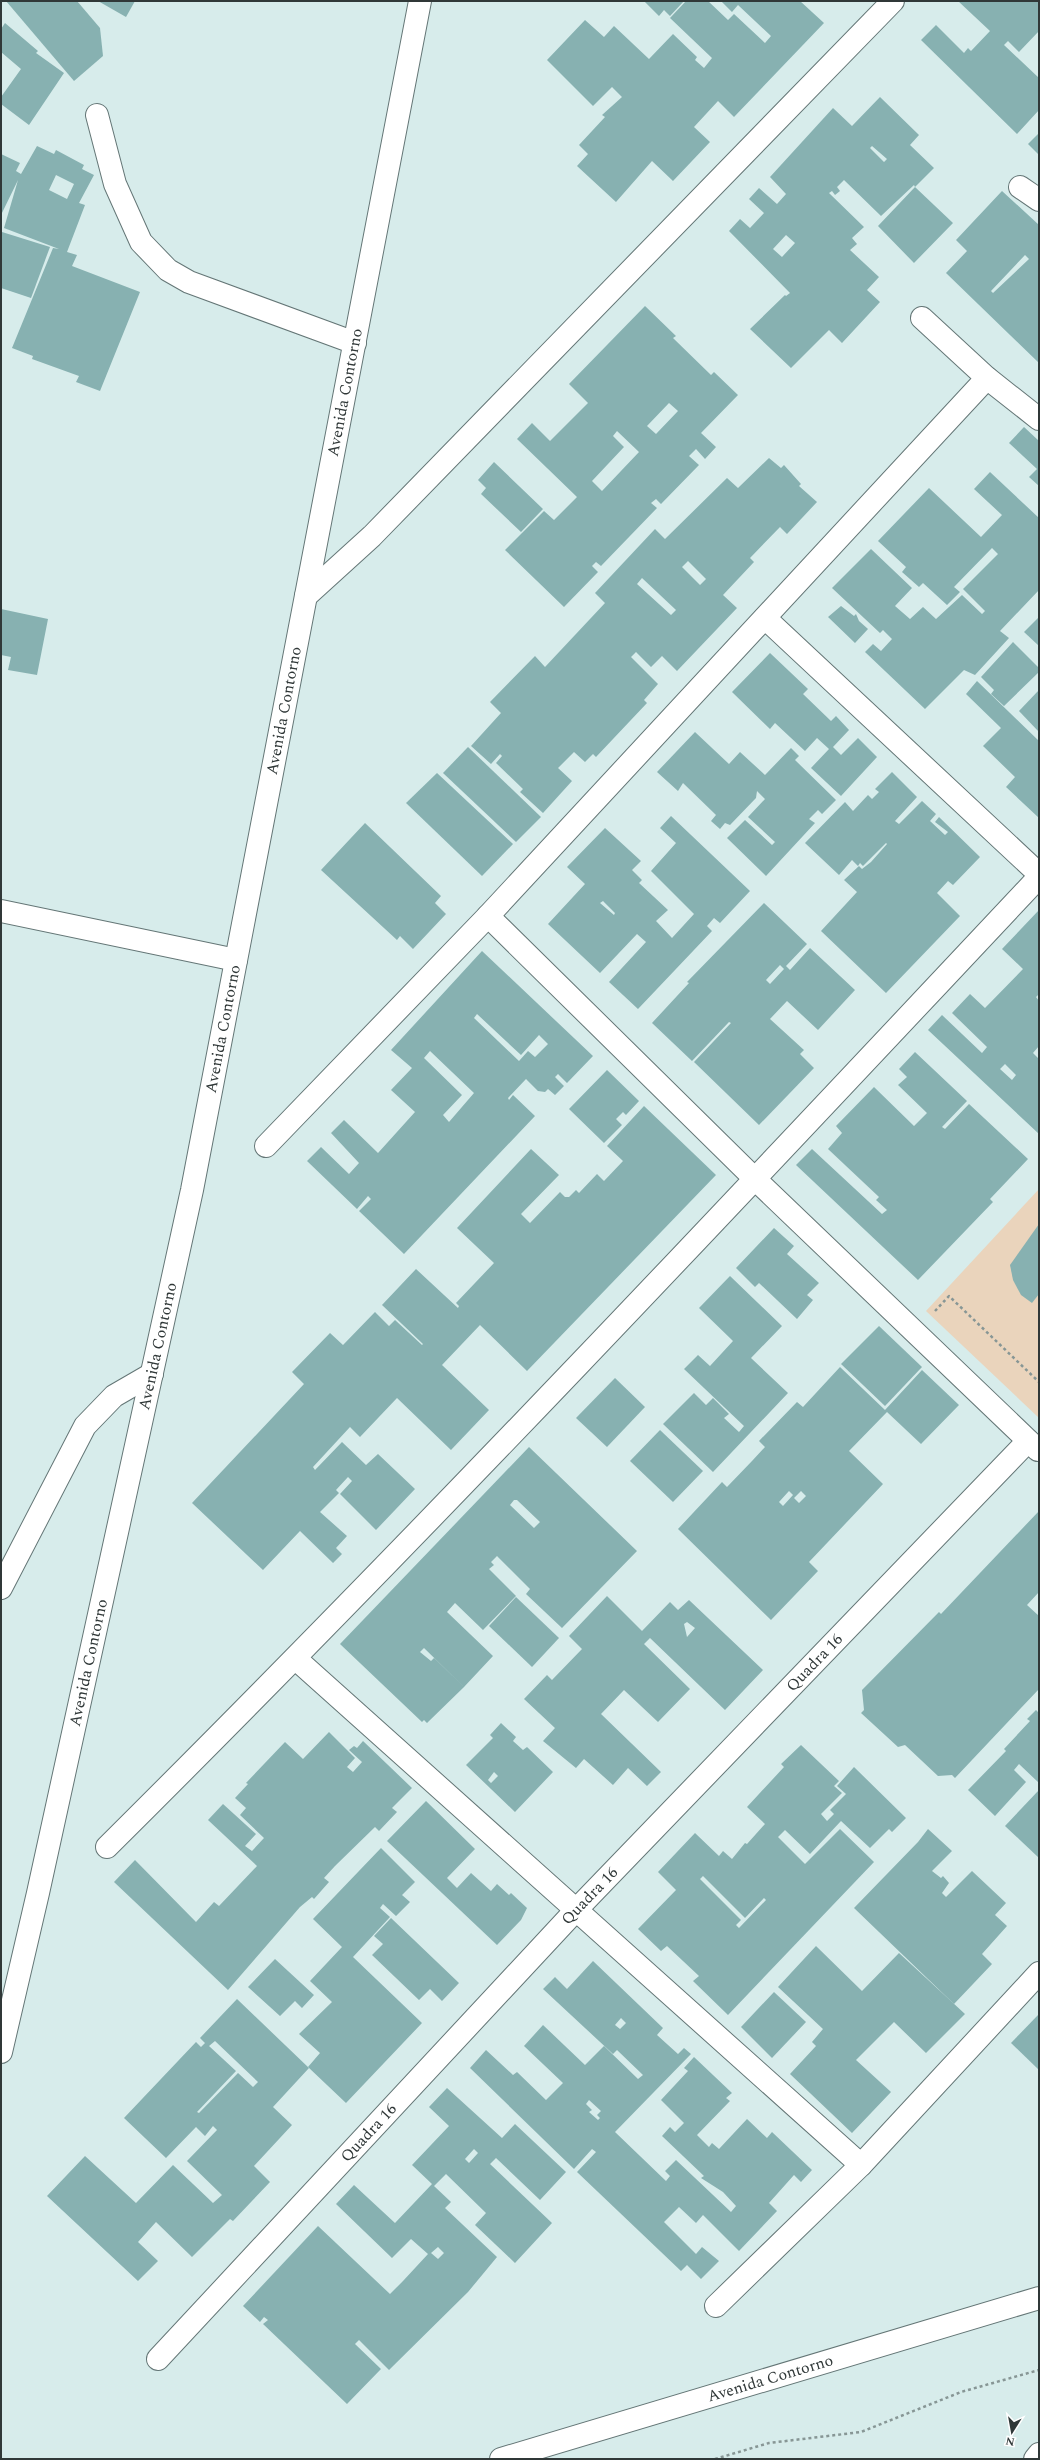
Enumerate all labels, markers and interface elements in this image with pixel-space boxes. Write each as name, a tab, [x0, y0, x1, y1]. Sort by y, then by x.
street label: Avenida Contorno	[321, 326, 369, 459]
street label: Avenida Contorno	[260, 645, 308, 777]
street label: Avenida Contorno	[199, 963, 247, 1095]
street label: Avenida Contorno	[132, 1280, 183, 1412]
street label: Avenida Contorno	[63, 1597, 114, 1729]
street label: Quadra 16	[780, 1628, 848, 1697]
street label: Quadra 16	[556, 1861, 624, 1931]
street label: Quadra 16	[335, 2098, 402, 2168]
street label: Avenida Contorno	[704, 2348, 836, 2409]
north arrow	[992, 2412, 1032, 2452]
text: N	[1004, 2432, 1016, 2451]

